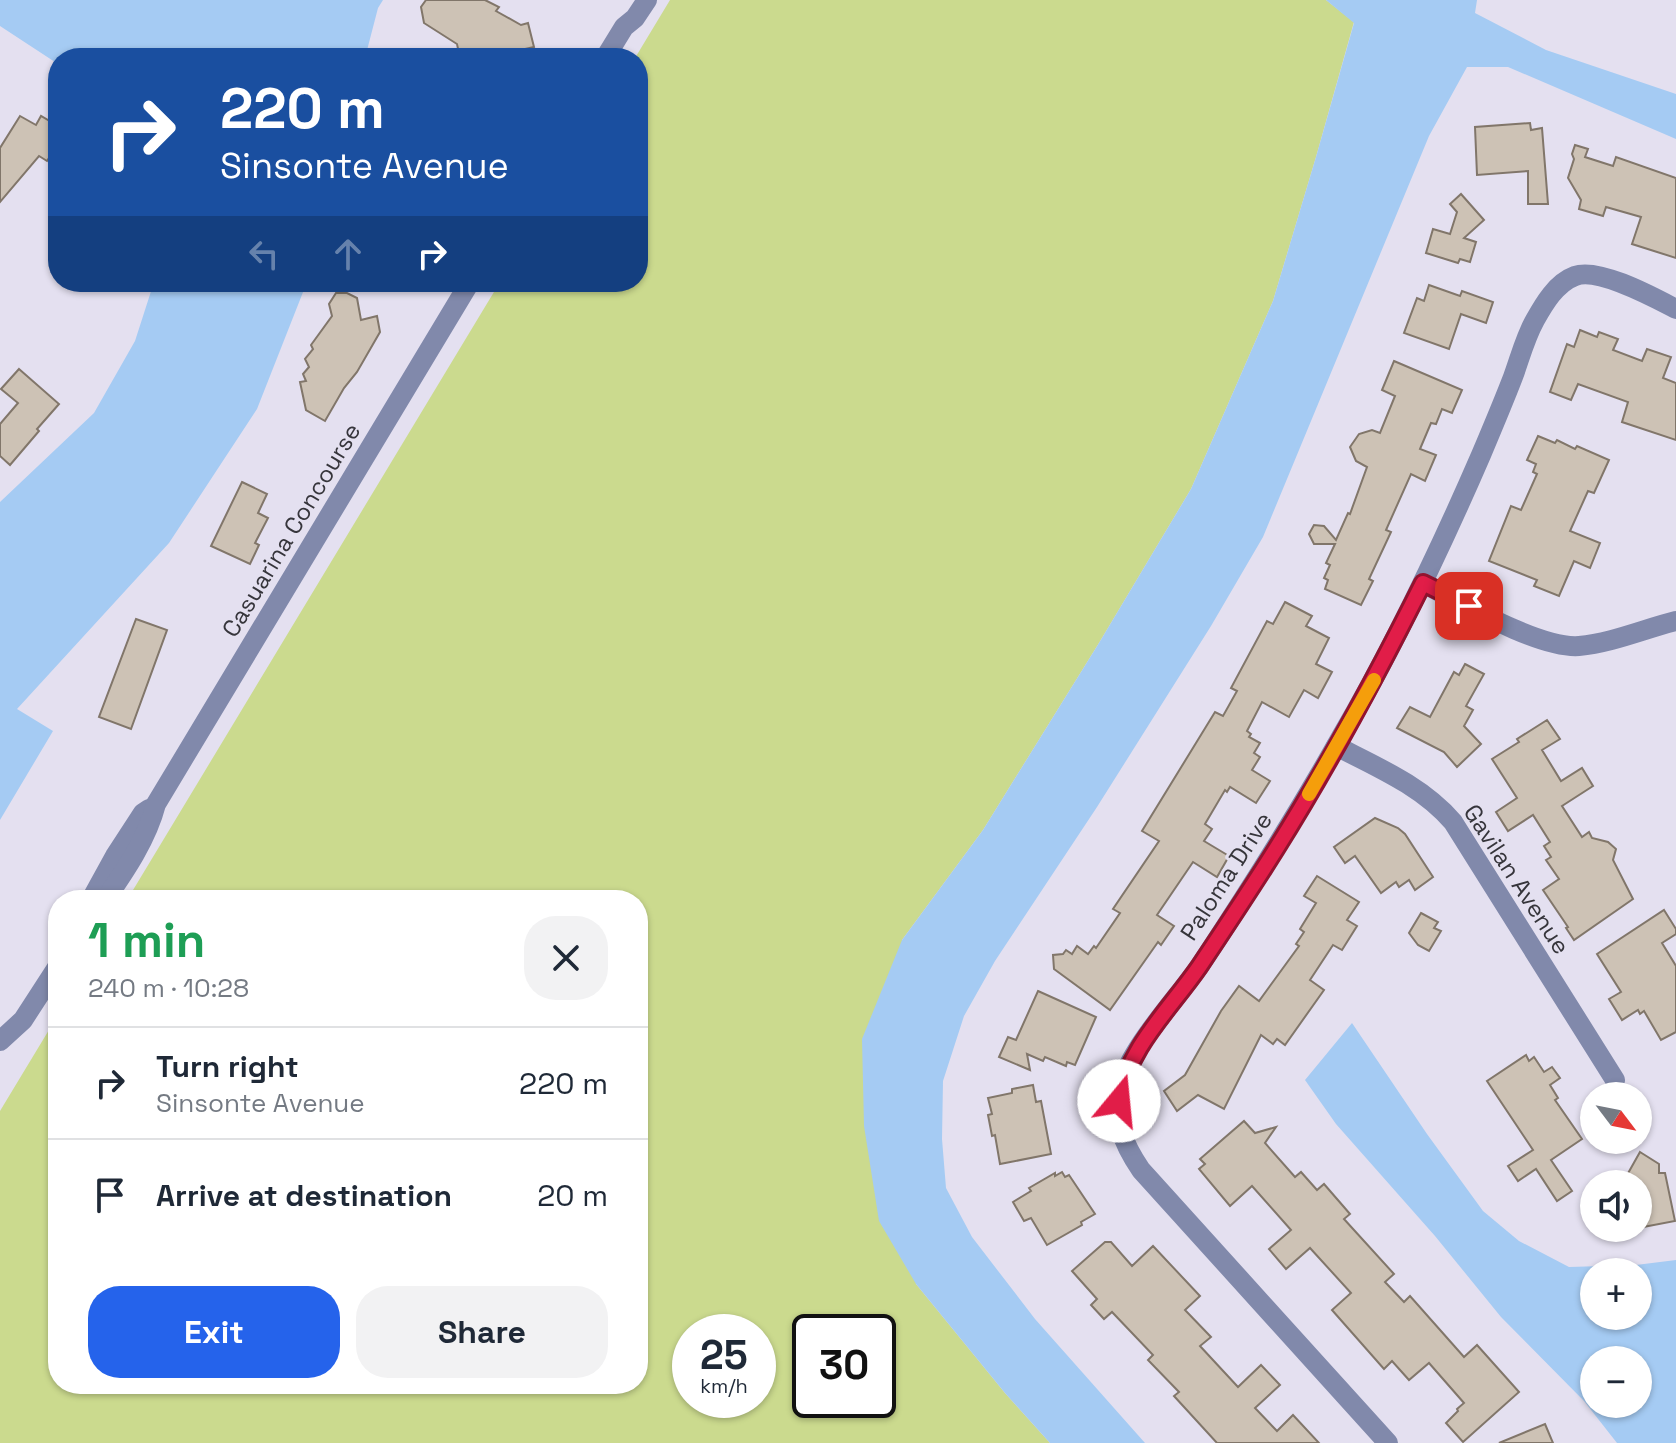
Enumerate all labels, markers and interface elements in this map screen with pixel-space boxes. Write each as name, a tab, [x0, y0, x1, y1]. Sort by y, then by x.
text: 220 m	[220, 73, 385, 144]
icon: right	[88, 80, 192, 184]
text: Sinsonte Avenue	[220, 143, 509, 189]
icon: left	[242, 232, 286, 276]
icon: ahead	[326, 232, 370, 276]
icon: right	[410, 232, 454, 276]
street label: Casuarina Concourse	[215, 417, 367, 643]
pin	[1435, 572, 1503, 640]
icon: arrive	[1447, 584, 1491, 628]
street label: Gavilan Avenue	[1457, 798, 1577, 960]
street label: Paloma Drive	[1173, 806, 1279, 946]
text: 1 min	[88, 910, 205, 971]
button: close	[524, 916, 608, 1000]
text: 240 m · 10:28	[88, 971, 249, 1005]
text: Turn right	[156, 1047, 299, 1086]
position arrow	[1077, 1059, 1161, 1143]
icon: right	[88, 1061, 132, 1105]
text: 220 m	[519, 1064, 608, 1103]
north arrow	[1580, 1082, 1652, 1154]
map controls	[1580, 1082, 1652, 1418]
text: Sinsonte Avenue	[156, 1086, 365, 1120]
button: sound	[1580, 1170, 1652, 1242]
icon: arrive	[88, 1173, 132, 1217]
text: Arrive at destination	[156, 1176, 452, 1215]
text: 20 m	[537, 1176, 608, 1215]
button: +	[1580, 1258, 1652, 1330]
button: Exit	[88, 1286, 340, 1378]
button: Share	[356, 1286, 608, 1378]
speed limit sign: 30	[792, 1314, 896, 1418]
text: 25	[700, 1330, 748, 1381]
button: −	[1580, 1346, 1652, 1418]
text: km/h	[700, 1373, 748, 1399]

